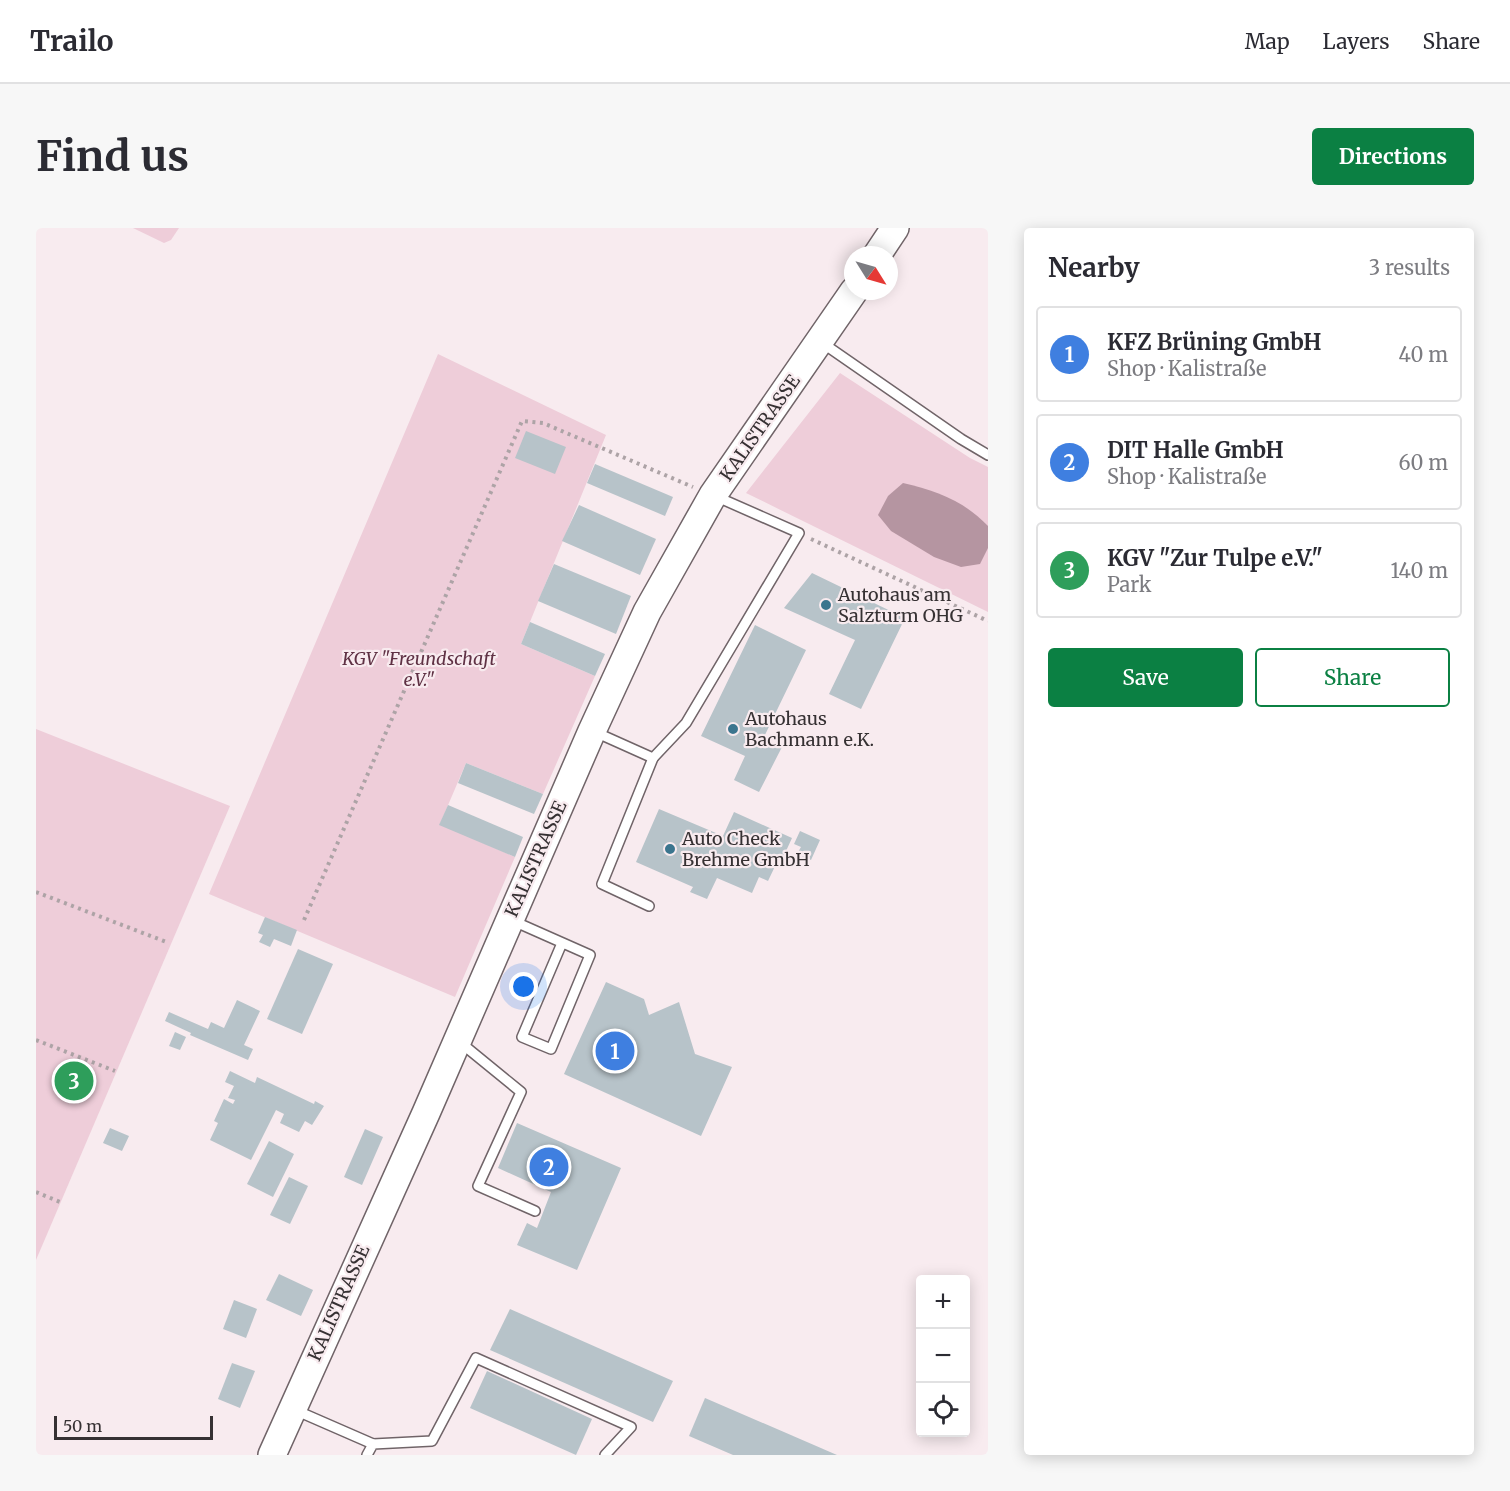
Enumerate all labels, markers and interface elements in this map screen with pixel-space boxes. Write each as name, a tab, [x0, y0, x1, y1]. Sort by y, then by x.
text: Trailo	[30, 23, 114, 59]
text: Map	[1245, 28, 1290, 55]
text: Layers	[1323, 28, 1390, 55]
text: Share	[1423, 28, 1480, 55]
button: Directions	[1312, 128, 1474, 185]
text: Find us	[36, 130, 189, 182]
north arrow	[844, 246, 898, 300]
text: Nearby	[1048, 251, 1140, 284]
text: 3 results	[1369, 255, 1450, 280]
text: KFZ Brüning GmbH	[1107, 328, 1321, 356]
text: 1	[1065, 342, 1074, 367]
text: 40 m	[1398, 342, 1448, 367]
text: Shop · Kalistraße	[1107, 356, 1267, 381]
street label: KALISTRASSE	[714, 370, 805, 485]
text: DIT Halle GmbH	[1107, 436, 1284, 464]
text: 2	[1064, 450, 1075, 475]
text: 60 m	[1398, 450, 1448, 475]
text: Shop · Kalistraße	[1107, 464, 1267, 489]
text: KGV "Zur Tulpe e.V."	[1107, 544, 1323, 572]
text: 3	[1064, 558, 1075, 583]
text: 140 m	[1391, 558, 1448, 583]
text: Park	[1107, 572, 1151, 597]
place label: Autohaus am Salzturm OHG	[837, 583, 963, 627]
marker: Autohaus am Salzturm OHG	[819, 598, 833, 612]
park label: KGV "Freundschaft e.V."	[341, 647, 496, 691]
button: Save	[1048, 648, 1243, 707]
button: Share	[1255, 648, 1450, 707]
place label: Autohaus Bachmann e.K.	[744, 707, 874, 751]
marker: Autohaus Bachmann e.K.	[726, 722, 740, 736]
street label: KALISTRASSE	[500, 797, 572, 920]
place label: Auto Check Brehme GmbH	[681, 827, 810, 871]
marker: Auto Check Brehme GmbH	[663, 842, 677, 856]
your location	[509, 972, 538, 1001]
pin: 1	[596, 1028, 634, 1074]
pin: 3	[54, 1058, 93, 1104]
pin: 2	[530, 1144, 568, 1190]
street label: KALISTRASSE	[303, 1241, 375, 1364]
map controls	[916, 1275, 970, 1437]
button: +	[916, 1275, 970, 1329]
button: −	[916, 1329, 970, 1383]
button: locate	[916, 1383, 970, 1437]
scale bar	[54, 1413, 213, 1440]
text: 50 m	[63, 1416, 102, 1436]

